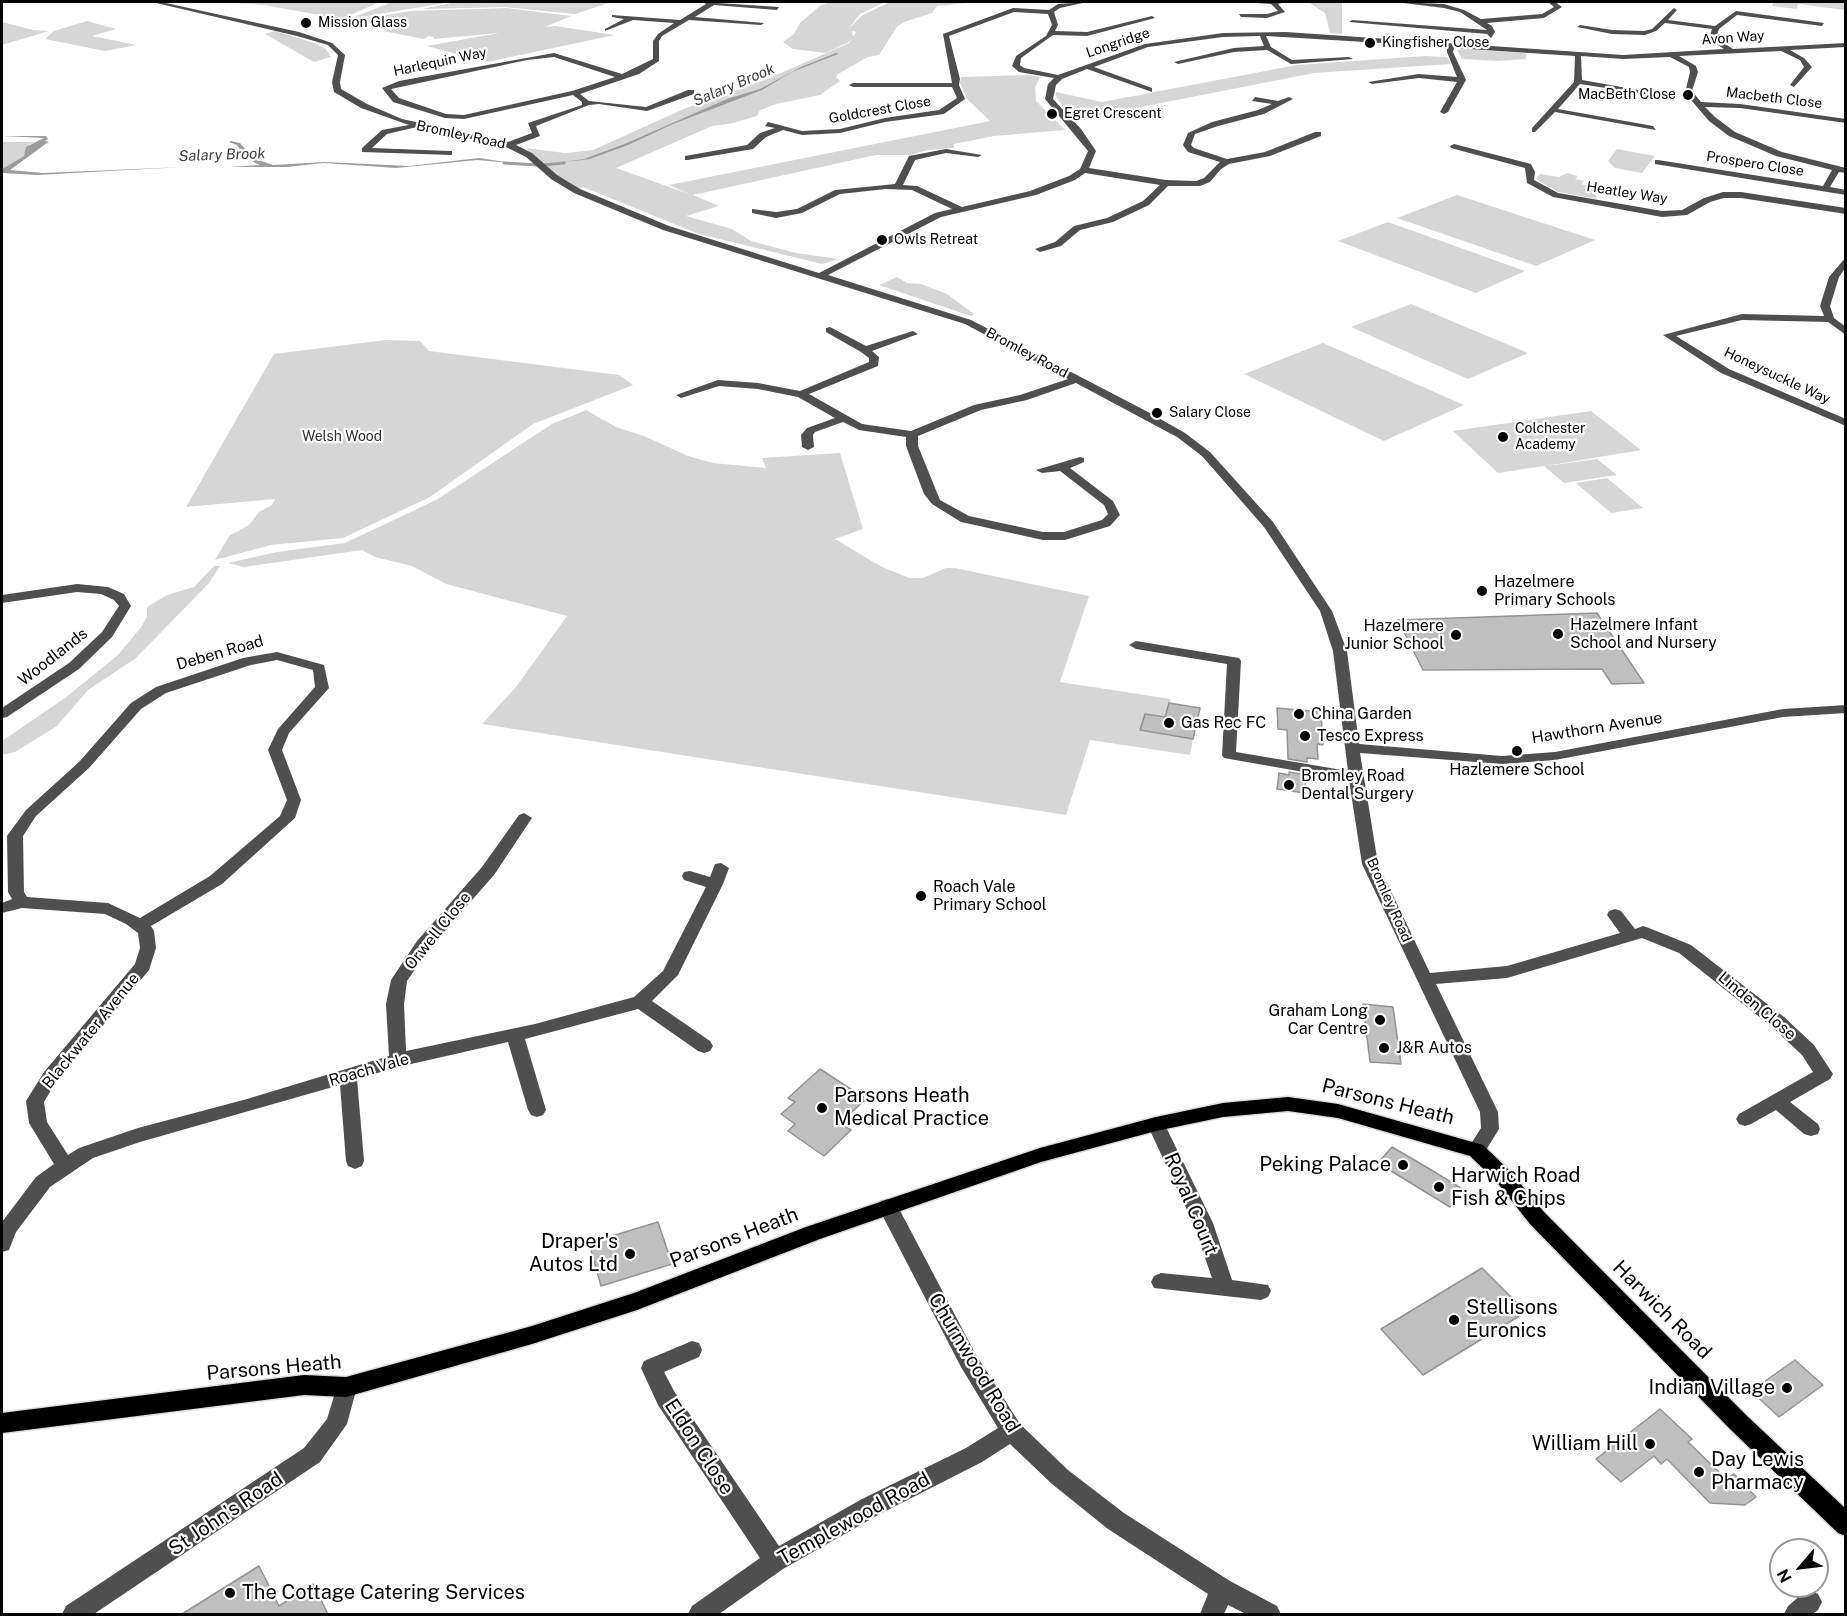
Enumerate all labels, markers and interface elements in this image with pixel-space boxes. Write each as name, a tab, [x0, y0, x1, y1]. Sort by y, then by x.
place label: Mission Glass	[318, 15, 407, 31]
marker: Mission Glass	[299, 16, 313, 30]
street label: Longridge	[1084, 24, 1152, 62]
street label: Avon Way	[1701, 27, 1765, 49]
place label: Kingfisher Close	[1382, 35, 1489, 51]
marker: Kingfisher Close	[1363, 36, 1377, 50]
street label: Harlequin Way	[392, 44, 488, 80]
water label: Salary Brook	[690, 60, 778, 110]
street label: Macbeth Close	[1725, 84, 1823, 112]
place label: MacBeth Close	[1578, 87, 1676, 103]
marker: MacBeth Close	[1681, 88, 1695, 102]
street label: Goldcrest Close	[828, 93, 932, 127]
place label: Egret Crescent	[1064, 106, 1162, 122]
marker: Egret Crescent	[1045, 107, 1059, 121]
street label: Bromley Road	[415, 117, 507, 153]
water label: Salary Brook	[178, 144, 266, 166]
street label: Prospero Close	[1705, 148, 1805, 180]
street label: Heatley Way	[1585, 178, 1669, 208]
place label: Owls Retreat	[894, 232, 978, 248]
marker: Owls Retreat	[875, 233, 889, 247]
street label: Bromley Road	[983, 324, 1071, 382]
street label: Honeysuckle Way	[1721, 344, 1833, 408]
place label: Salary Close	[1169, 405, 1251, 421]
marker: Salary Close	[1150, 406, 1164, 420]
place label: Colchester Academy	[1515, 421, 1585, 454]
park label: Welsh Wood	[302, 429, 382, 445]
marker: Colchester Academy	[1496, 430, 1510, 444]
place label: Hazelmere Primary Schools	[1494, 572, 1615, 610]
marker: Hazelmere Primary Schools	[1475, 584, 1489, 598]
place label: Hazelmere Infant School and Nursery	[1570, 615, 1717, 653]
place label: Hazelmere Junior School	[1345, 616, 1444, 654]
street label: Woodlands	[14, 624, 92, 690]
marker: Hazelmere Infant School and Nursery	[1551, 627, 1565, 641]
marker: Hazelmere Junior School	[1449, 628, 1463, 642]
street label: Deben Road	[174, 631, 266, 675]
place label: China Garden	[1311, 704, 1412, 724]
marker: China Garden	[1292, 707, 1306, 721]
street label: Hawthorn Avenue	[1530, 708, 1664, 748]
place label: Gas Rec FC	[1181, 713, 1266, 733]
marker: Gas Rec FC	[1162, 716, 1176, 730]
place label: Tesco Express	[1317, 726, 1424, 746]
marker: Tesco Express	[1298, 729, 1312, 743]
marker: Hazlemere School	[1510, 744, 1524, 758]
place label: Hazlemere School	[1449, 760, 1585, 780]
place label: Bromley Road Dental Surgery	[1301, 766, 1414, 804]
marker: Bromley Road Dental Surgery	[1282, 778, 1296, 792]
street label: Bromley Road	[1363, 855, 1415, 945]
place label: Roach Vale Primary School	[933, 877, 1047, 915]
street label: Orwell Close	[401, 888, 475, 974]
marker: Roach Vale Primary School	[914, 889, 928, 903]
street label: Linden Close	[1714, 968, 1800, 1044]
street label: Blackwater Avenue	[39, 969, 143, 1093]
place label: Graham Long Car Centre	[1269, 1001, 1368, 1039]
marker: Graham Long Car Centre	[1373, 1013, 1387, 1027]
place label: J&R Autos	[1396, 1038, 1472, 1058]
marker: J&R Autos	[1377, 1041, 1391, 1055]
street label: Roach Vale	[327, 1049, 411, 1091]
street label: Parsons Heath	[1319, 1074, 1457, 1130]
place label: Parsons Heath Medical Practice	[834, 1084, 989, 1131]
marker: Parsons Heath Medical Practice	[815, 1101, 829, 1115]
street label: Royal Court	[1159, 1149, 1223, 1259]
place label: Peking Palace	[1259, 1153, 1391, 1177]
marker: Peking Palace	[1396, 1158, 1410, 1172]
place label: Harwich Road Fish & Chips	[1451, 1164, 1580, 1211]
marker: Harwich Road Fish & Chips	[1432, 1180, 1446, 1194]
street label: Parsons Heath	[666, 1203, 802, 1273]
place label: Draper's Autos Ltd	[529, 1230, 618, 1277]
marker: Draper's Autos Ltd	[623, 1247, 637, 1261]
street label: Harwich Road	[1608, 1256, 1716, 1364]
street label: Churnwood Road	[923, 1289, 1025, 1437]
place label: Stellisons Euronics	[1466, 1296, 1558, 1343]
marker: Stellisons Euronics	[1447, 1313, 1461, 1327]
street label: Parsons Heath	[205, 1350, 343, 1386]
place label: Indian Village	[1649, 1376, 1775, 1400]
marker: Indian Village	[1780, 1381, 1794, 1395]
street label: Eldon Close	[659, 1395, 739, 1499]
place label: William Hill	[1532, 1432, 1638, 1456]
marker: William Hill	[1643, 1437, 1657, 1451]
place label: Day Lewis Pharmacy	[1711, 1448, 1804, 1495]
marker: Day Lewis Pharmacy	[1692, 1465, 1706, 1479]
street label: St John's Road	[164, 1467, 288, 1561]
street label: Templewood Road	[774, 1467, 934, 1571]
north arrow	[1769, 1538, 1829, 1598]
text: N	[1773, 1566, 1796, 1586]
place label: The Cottage Catering Services	[242, 1581, 525, 1605]
marker: The Cottage Catering Services	[223, 1586, 237, 1600]

